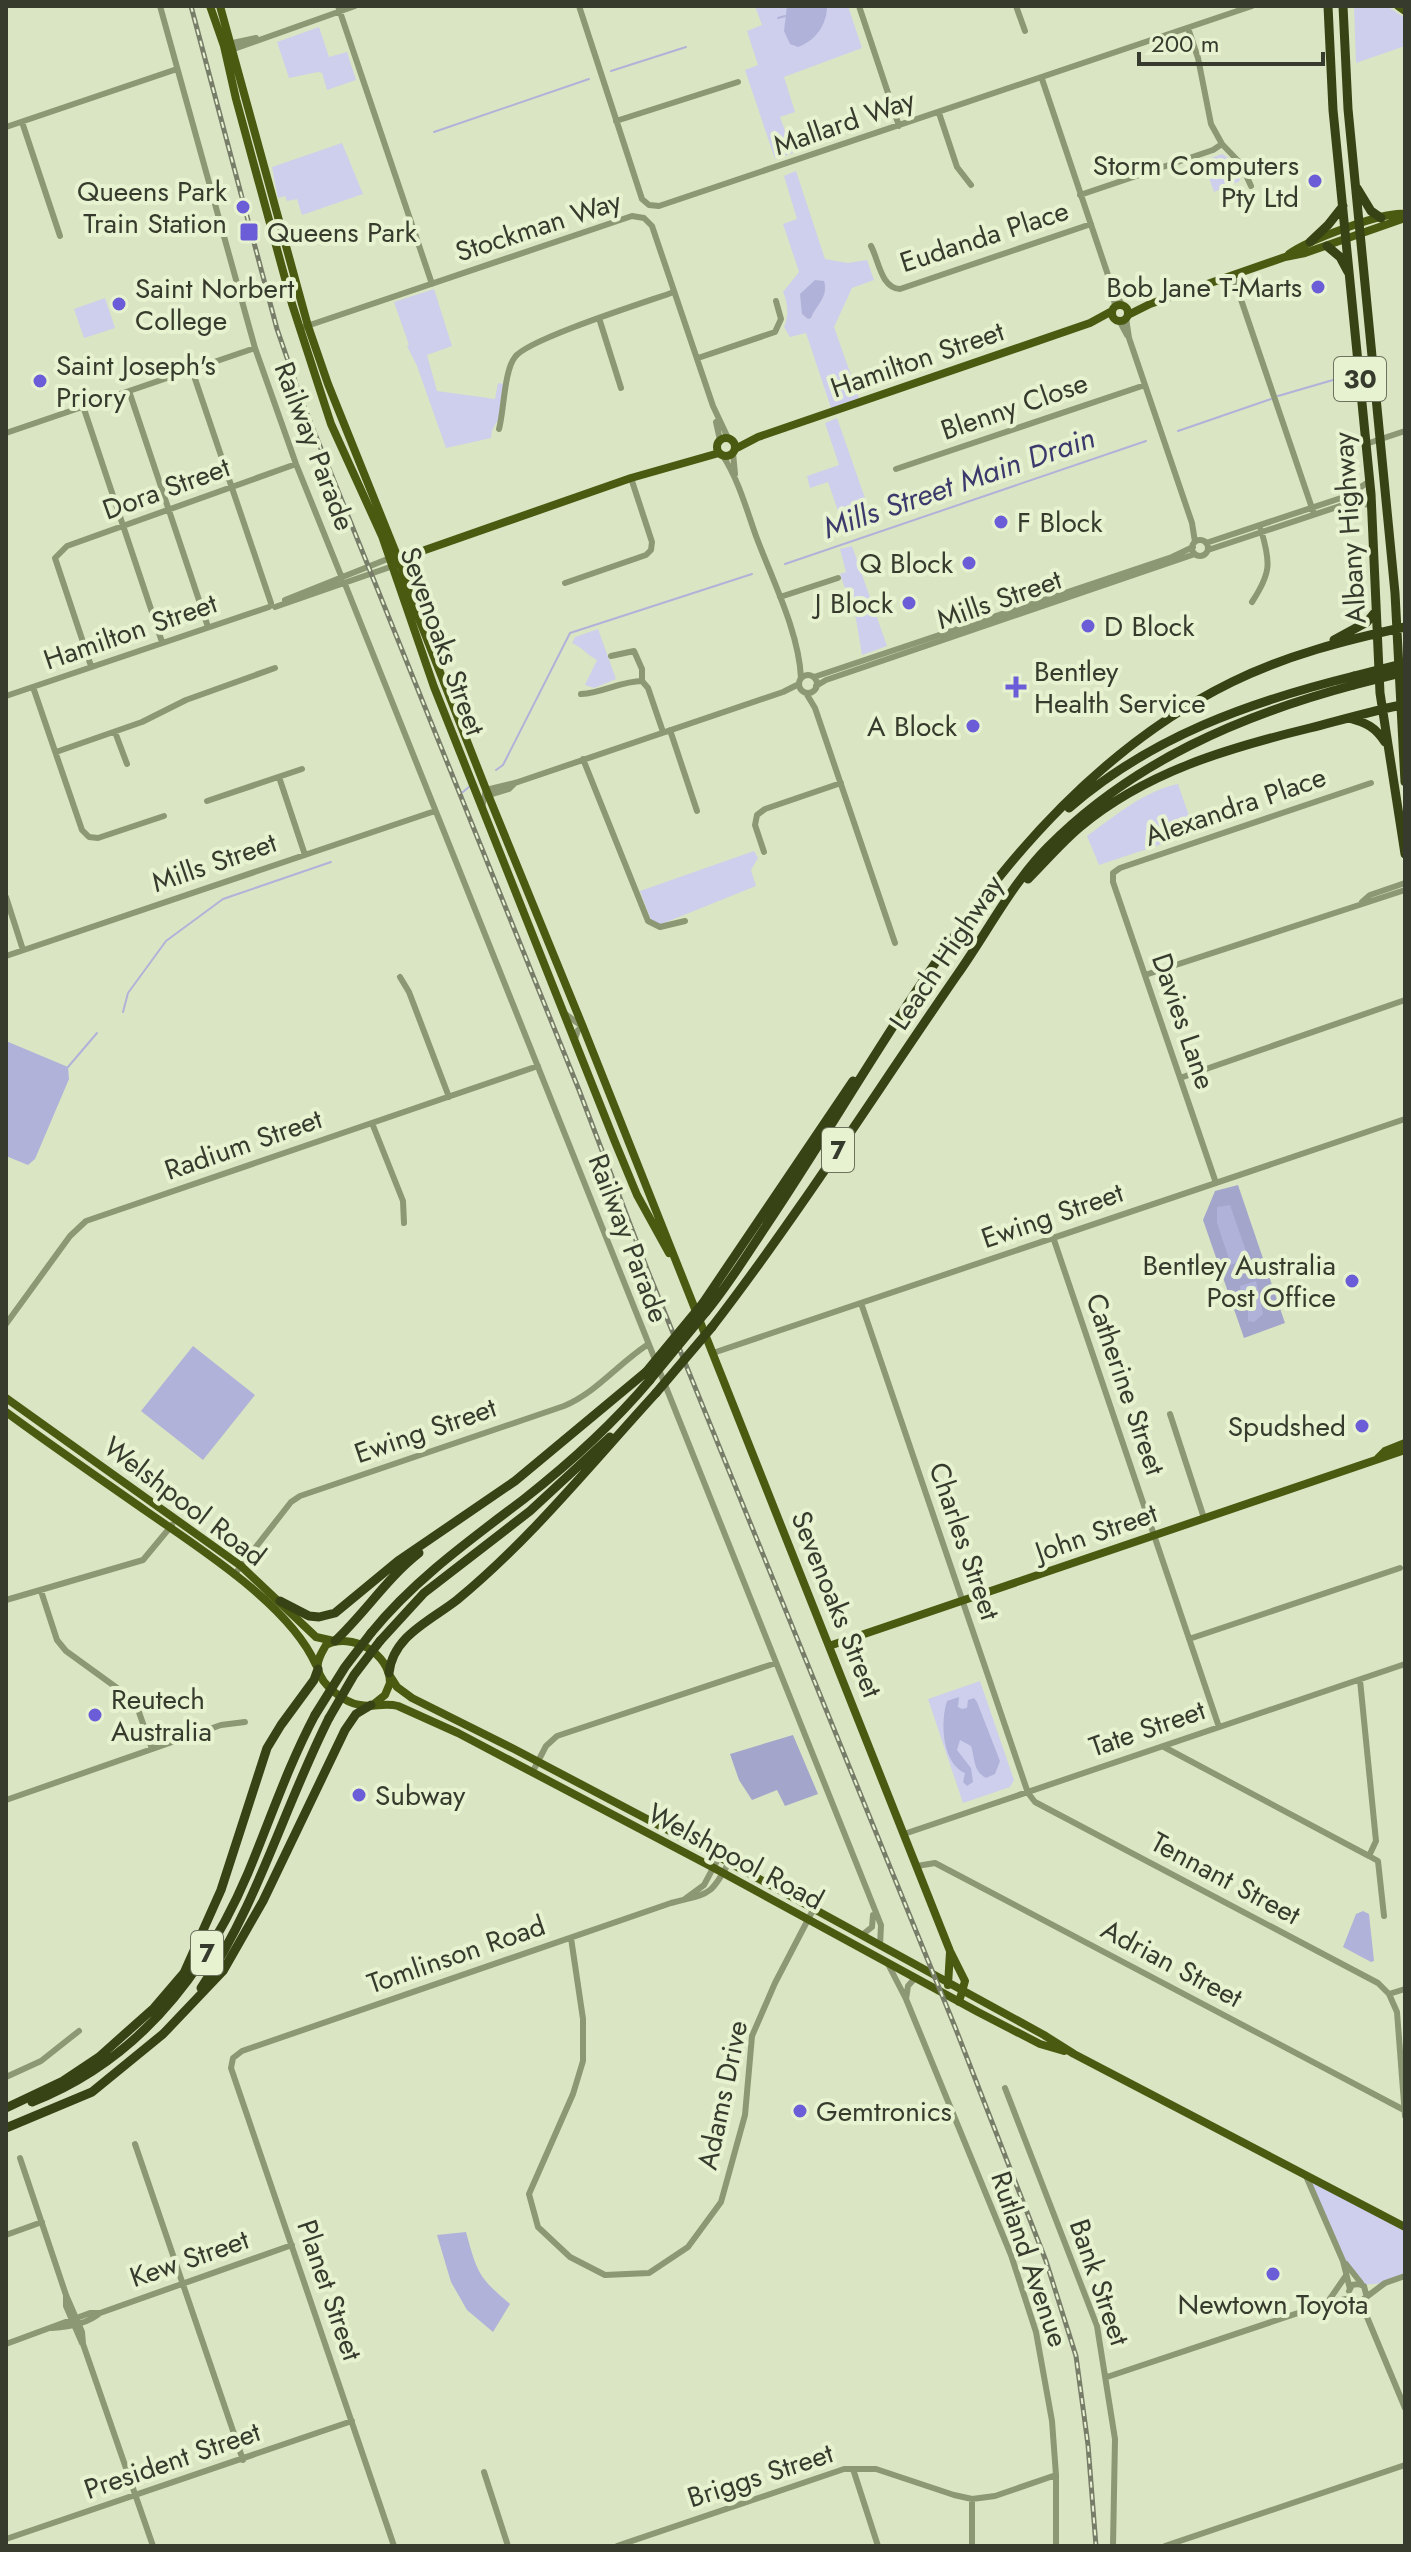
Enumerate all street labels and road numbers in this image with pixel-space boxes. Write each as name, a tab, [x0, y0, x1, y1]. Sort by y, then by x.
street label: Mallard Way	[768, 79, 921, 166]
street label: Stockman Way	[450, 180, 627, 273]
street label: Eudanda Place	[895, 190, 1074, 283]
street label: Hamilton Street	[825, 311, 1010, 408]
street label: Railway Parade	[264, 356, 365, 536]
road number: 30	[1334, 357, 1386, 401]
street label: Blenny Close	[935, 362, 1093, 451]
street label: Albany Highway	[1322, 430, 1377, 625]
street label: Dora Street	[97, 446, 236, 530]
street label: Sevenoaks Street	[389, 541, 496, 741]
street label: Mills Street	[931, 559, 1067, 640]
street label: Hamilton Street	[38, 583, 223, 680]
street label: Alexandra Place	[1139, 756, 1331, 857]
street label: Mills Street	[146, 822, 282, 903]
street label: Leach Highway	[879, 866, 1014, 1038]
street label: Davies Lane	[1141, 948, 1226, 1095]
street label: Radium Street	[159, 1098, 328, 1191]
road number: 7	[822, 1128, 854, 1172]
street label: Railway Parade	[578, 1148, 679, 1328]
street label: Ewing Street	[976, 1172, 1129, 1259]
street label: Catherine Street	[1075, 1288, 1176, 1481]
street label: Ewing Street	[349, 1387, 502, 1474]
street label: Welshpool Road	[95, 1427, 275, 1576]
street label: Charles Street	[918, 1457, 1011, 1626]
street label: John Street	[1026, 1492, 1163, 1574]
street label: Sevenoaks Street	[780, 1505, 893, 1704]
street label: Tate Street	[1084, 1689, 1211, 1767]
street label: Welshpool Road	[640, 1793, 831, 1920]
street label: Tennant Street	[1144, 1822, 1308, 1935]
street label: Tomlinson Road	[362, 1905, 551, 2004]
street label: Adrian Street	[1094, 1909, 1250, 2018]
road number: 7	[191, 1931, 223, 1975]
street label: Adams Drive	[687, 2017, 758, 2174]
street label: Rutland Avenue	[980, 2166, 1079, 2352]
street label: Bank Street	[1059, 2213, 1140, 2351]
street label: Planet Street	[286, 2214, 373, 2366]
street label: Kew Street	[124, 2219, 254, 2298]
street label: President Street	[79, 2411, 266, 2510]
street label: Briggs Street	[682, 2433, 839, 2518]

